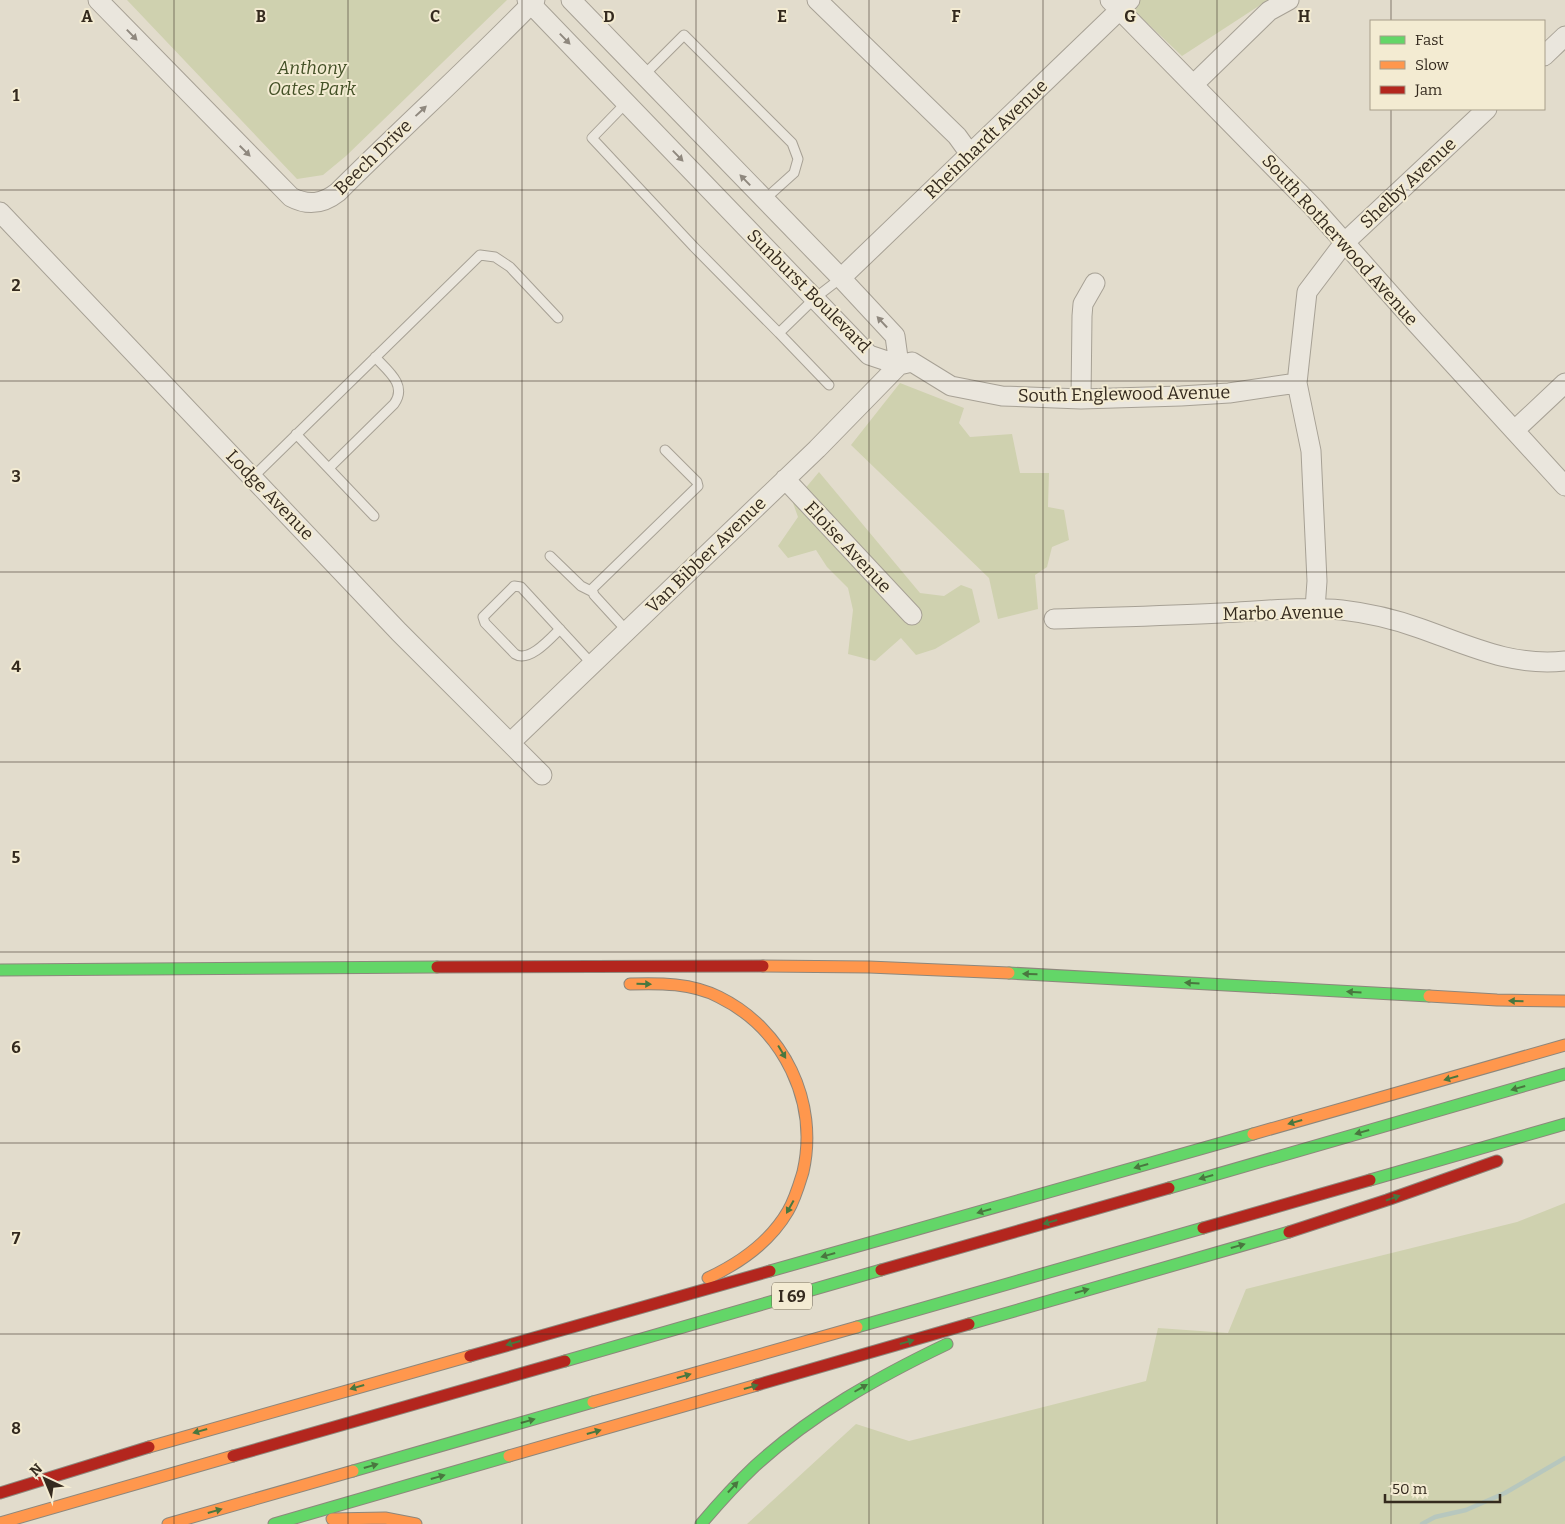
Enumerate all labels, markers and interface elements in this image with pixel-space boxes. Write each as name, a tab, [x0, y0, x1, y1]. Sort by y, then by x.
text: A	[81, 7, 93, 26]
text: B	[256, 7, 266, 26]
text: C	[430, 7, 440, 26]
text: D	[603, 7, 615, 26]
text: E	[777, 7, 787, 26]
text: F	[952, 7, 961, 26]
text: G	[1124, 7, 1136, 26]
text: H	[1298, 7, 1311, 26]
legend	[1370, 20, 1545, 110]
one-way arrow	[126, 29, 138, 41]
text: Fast	[1415, 31, 1444, 49]
one-way arrow	[559, 33, 571, 45]
text: Slow	[1415, 56, 1450, 74]
park label: Anthony Oates Park	[268, 57, 356, 100]
street label: Rheinhardt Avenue	[920, 75, 1052, 203]
text: Jam	[1414, 81, 1443, 99]
text: 1	[13, 86, 20, 105]
one-way arrow	[415, 105, 427, 117]
street label: Beech Drive	[330, 115, 416, 199]
street label: Shelby Avenue	[1355, 133, 1461, 233]
one-way arrow	[239, 145, 251, 157]
one-way arrow	[671, 150, 683, 162]
street label: South Rotherwood Avenue	[1257, 150, 1423, 330]
one-way arrow	[739, 174, 751, 186]
street label: Sunburst Boulevard	[743, 225, 876, 358]
text: 2	[11, 276, 21, 295]
one-way arrow	[876, 316, 888, 328]
street label: South Englewood Avenue	[1018, 381, 1230, 407]
street label: Lodge Avenue	[221, 445, 319, 545]
text: 3	[11, 467, 21, 486]
street label: Van Bibber Avenue	[642, 492, 770, 618]
street label: Eloise Avenue	[800, 497, 896, 597]
street label: Marbo Avenue	[1222, 601, 1344, 625]
text: 4	[11, 657, 21, 676]
text: 5	[12, 848, 21, 867]
one-way arrow	[1021, 969, 1037, 977]
one-way arrow	[1184, 978, 1200, 986]
one-way arrow	[636, 980, 652, 988]
one-way arrow	[1346, 988, 1362, 996]
one-way arrow	[1508, 997, 1524, 1005]
text: 6	[11, 1038, 21, 1057]
one-way arrow	[778, 1046, 787, 1059]
one-way arrow	[1443, 1074, 1458, 1082]
one-way arrow	[1511, 1084, 1526, 1092]
one-way arrow	[1287, 1119, 1302, 1127]
one-way arrow	[1354, 1129, 1369, 1137]
one-way arrow	[1133, 1163, 1148, 1171]
one-way arrow	[1198, 1174, 1213, 1182]
one-way arrow	[1386, 1194, 1401, 1201]
one-way arrow	[786, 1199, 794, 1214]
one-way arrow	[977, 1207, 992, 1215]
one-way arrow	[1042, 1218, 1057, 1226]
text: 7	[12, 1229, 21, 1248]
one-way arrow	[1231, 1242, 1246, 1250]
one-way arrow	[820, 1252, 835, 1260]
road number: I 69	[772, 1282, 812, 1310]
one-way arrow	[1075, 1287, 1090, 1295]
one-way arrow	[899, 1337, 914, 1345]
one-way arrow	[506, 1340, 521, 1348]
one-way arrow	[676, 1372, 691, 1380]
one-way arrow	[743, 1382, 758, 1390]
one-way arrow	[854, 1383, 867, 1392]
one-way arrow	[349, 1384, 364, 1392]
one-way arrow	[520, 1417, 535, 1425]
text: 8	[11, 1419, 21, 1438]
one-way arrow	[587, 1427, 602, 1435]
one-way arrow	[193, 1428, 208, 1436]
north arrow	[20, 1454, 70, 1504]
text: N	[27, 1460, 46, 1480]
one-way arrow	[364, 1461, 379, 1469]
one-way arrow	[431, 1472, 446, 1480]
scale bar	[1385, 1472, 1500, 1504]
text: 50 m	[1392, 1480, 1428, 1498]
one-way arrow	[727, 1482, 739, 1494]
one-way arrow	[208, 1506, 223, 1514]

